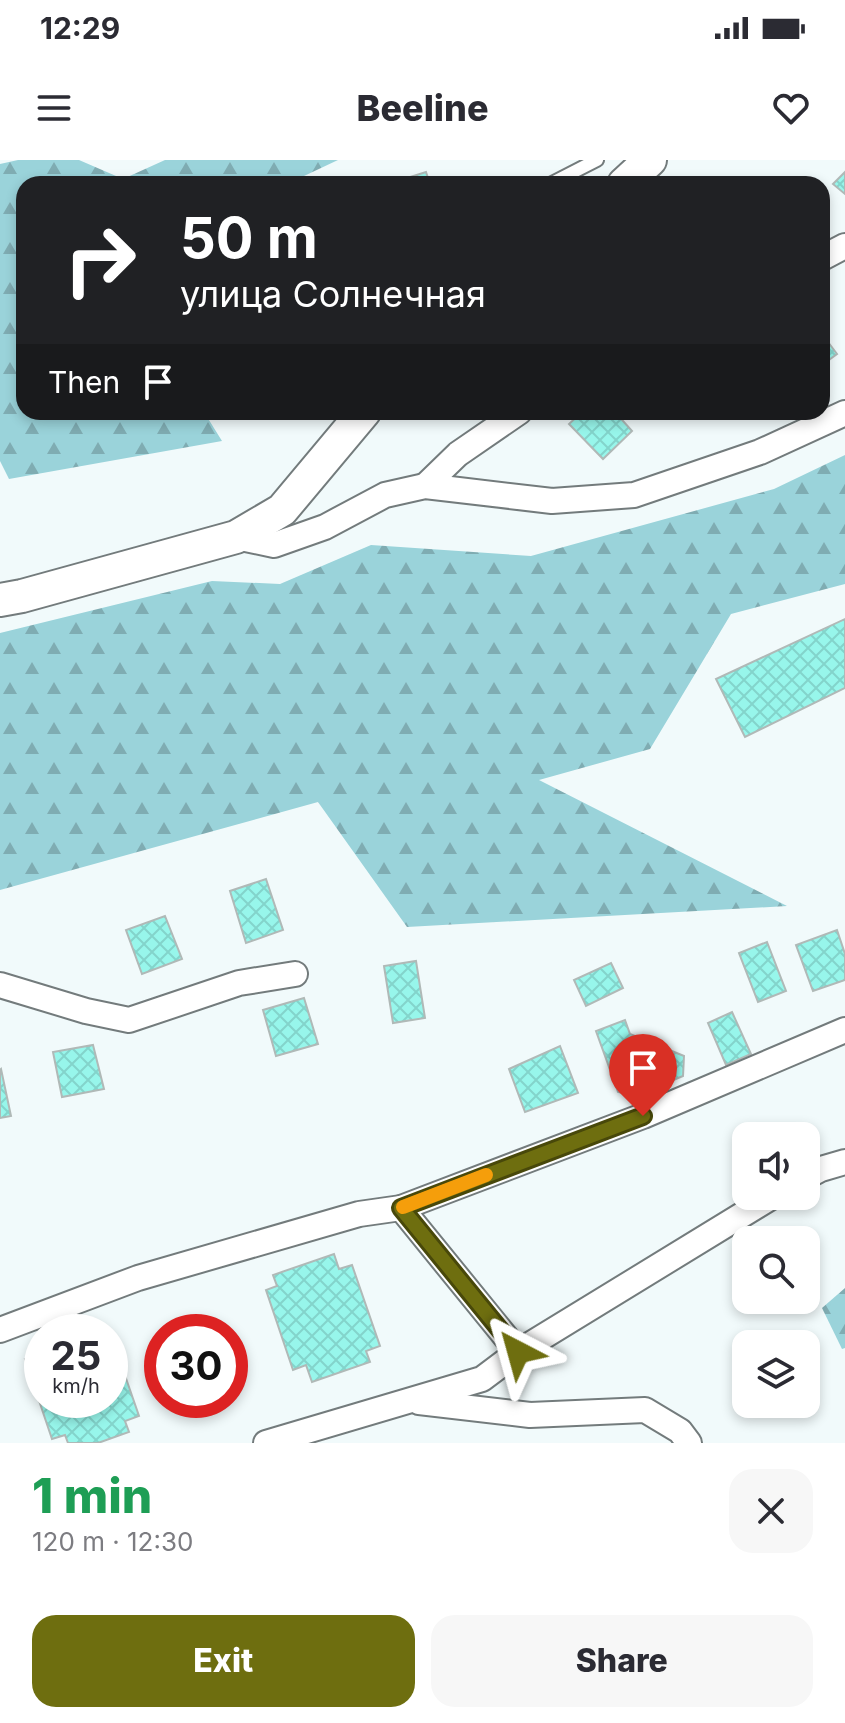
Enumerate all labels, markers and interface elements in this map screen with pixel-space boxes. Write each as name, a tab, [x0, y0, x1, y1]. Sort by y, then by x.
text: 12:29	[40, 10, 120, 46]
icon: menu	[32, 86, 76, 130]
text: Beeline	[356, 86, 489, 130]
icon: heart	[769, 86, 813, 130]
text: 50 m	[180, 204, 318, 272]
icon: right	[48, 208, 152, 312]
text: улица Солнечная	[180, 272, 486, 316]
icon: arrive	[136, 360, 180, 404]
text: Then	[48, 364, 120, 400]
pin	[609, 1034, 677, 1116]
icon: arrive	[621, 1046, 665, 1090]
map controls	[732, 1122, 820, 1418]
button: sound	[732, 1122, 820, 1210]
button: search	[732, 1226, 820, 1314]
position arrow	[476, 1310, 560, 1394]
speed limit sign: 30	[144, 1314, 248, 1418]
button: layers	[732, 1330, 820, 1418]
text: 25	[51, 1331, 101, 1380]
text: km/h	[52, 1374, 100, 1398]
text: 1 min	[32, 1466, 152, 1525]
button: close	[729, 1469, 813, 1553]
text: 120 m · 12:30	[32, 1526, 193, 1557]
button: Exit	[32, 1615, 415, 1707]
button: Share	[431, 1615, 813, 1707]

